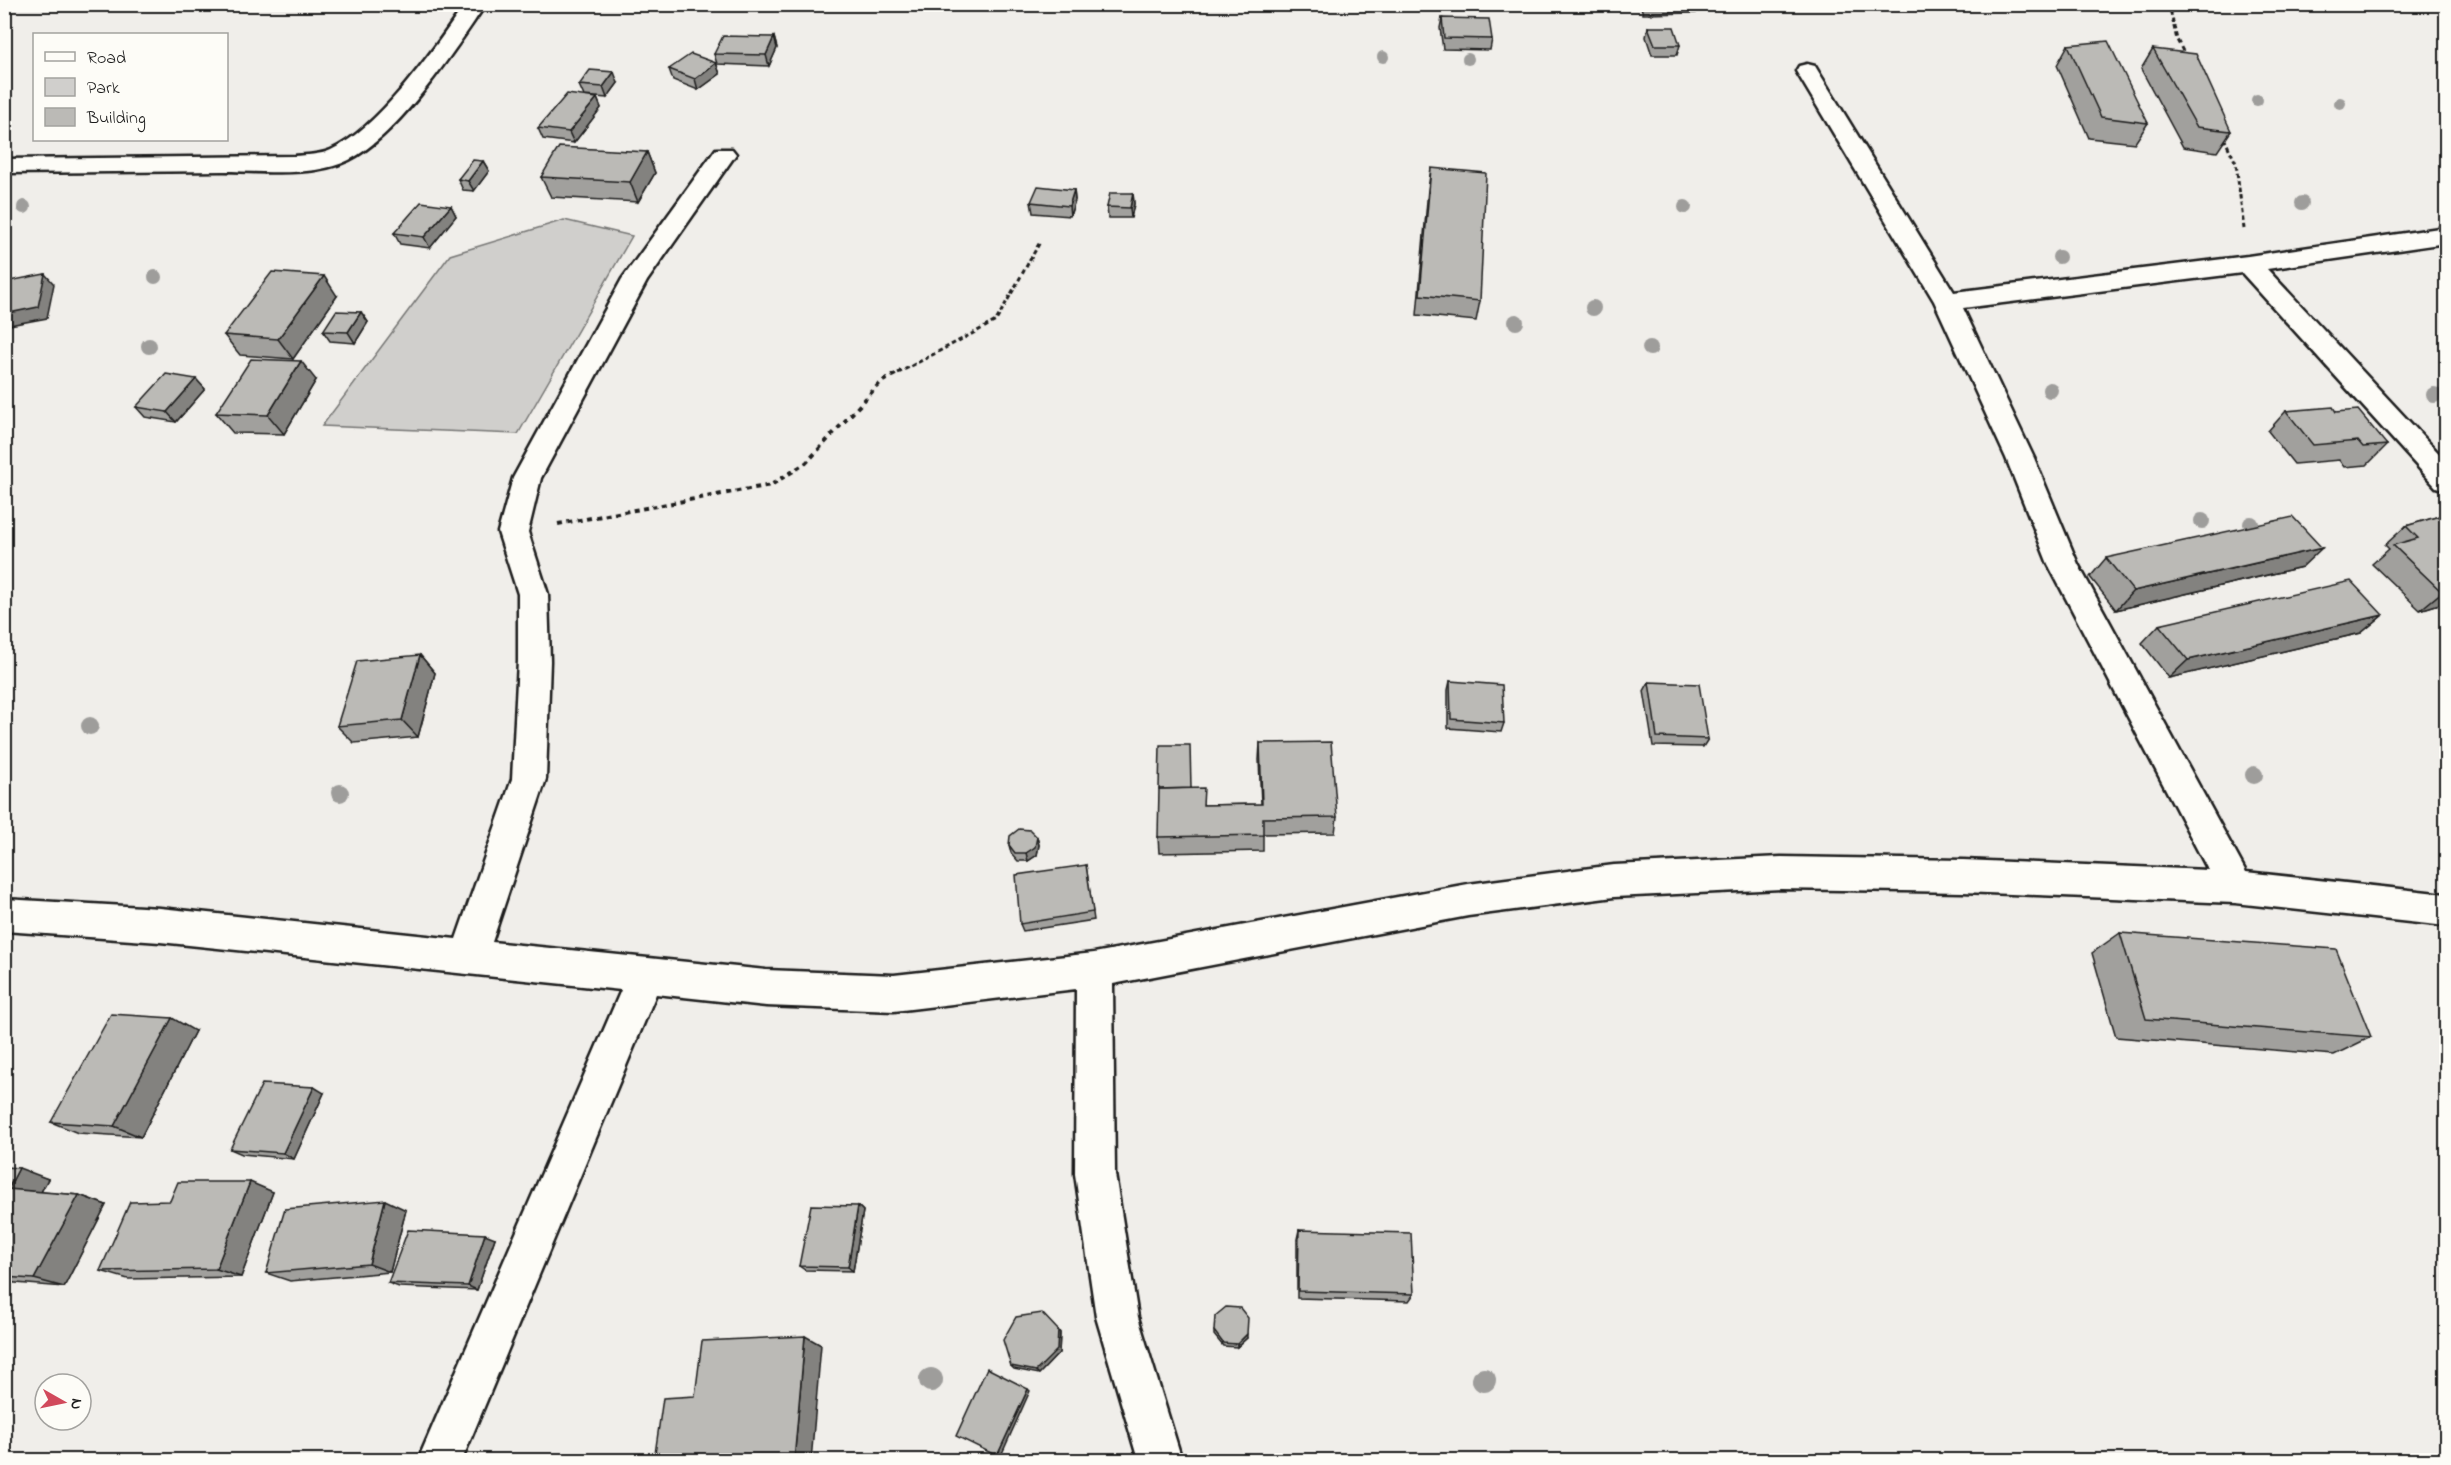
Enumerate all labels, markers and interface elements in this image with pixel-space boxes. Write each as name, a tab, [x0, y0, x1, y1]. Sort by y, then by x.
legend	[33, 33, 228, 141]
text: Road	[87, 46, 126, 72]
text: Park	[87, 76, 120, 102]
text: Building	[86, 106, 146, 133]
north arrow	[33, 1372, 93, 1432]
text: N	[63, 1397, 89, 1411]

